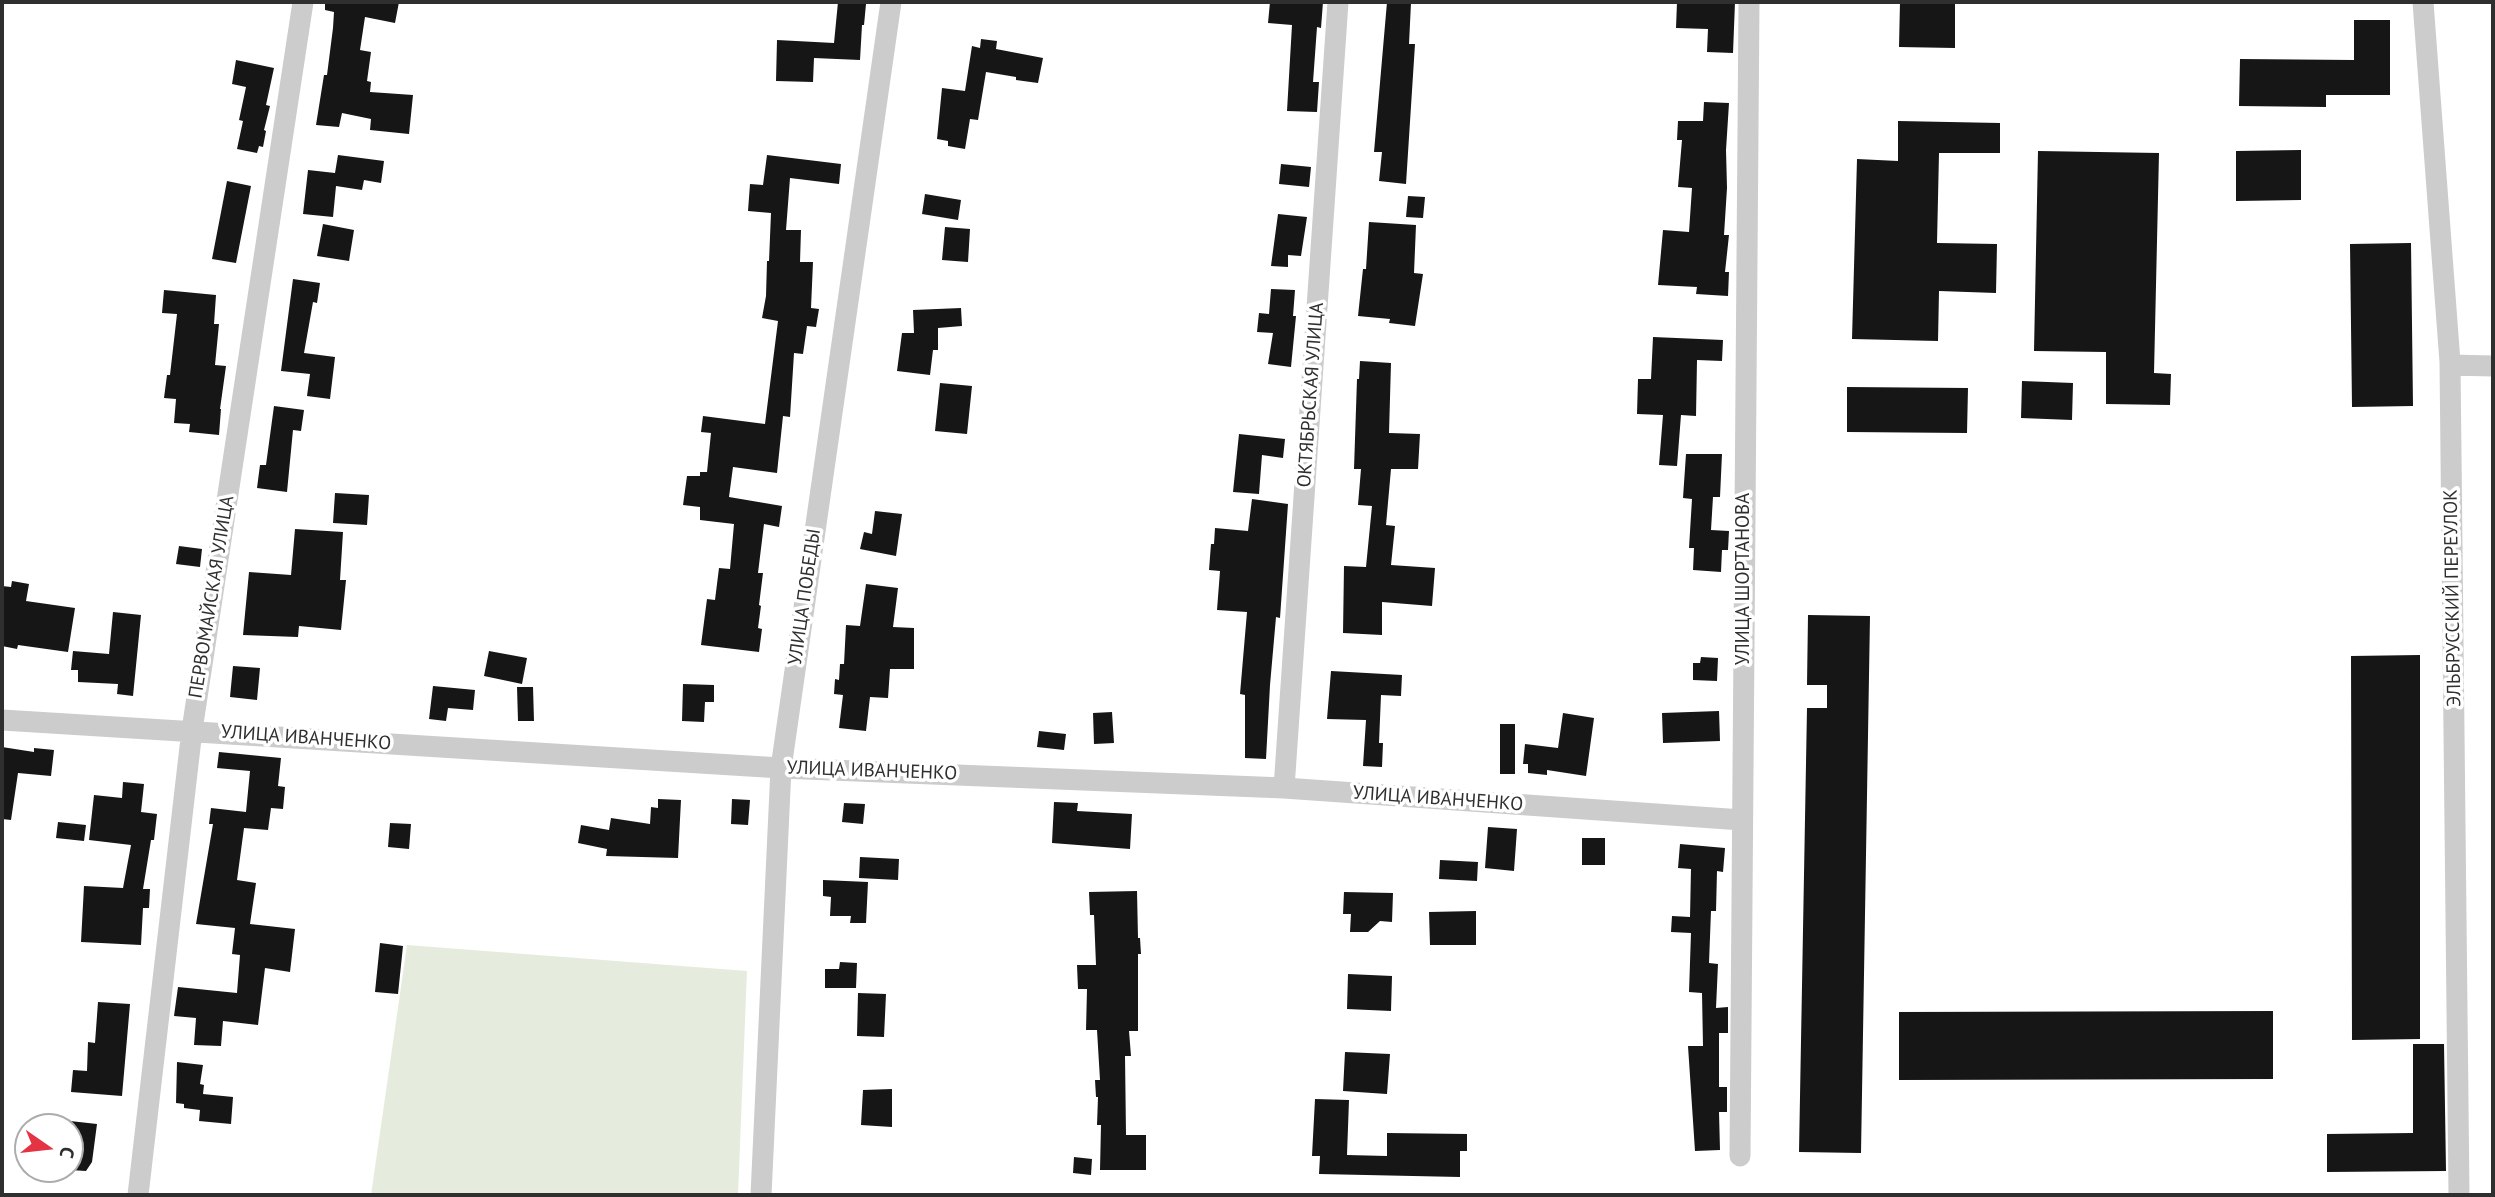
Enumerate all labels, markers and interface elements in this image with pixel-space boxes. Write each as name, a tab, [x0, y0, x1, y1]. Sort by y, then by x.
street label: ОКТЯБРЬСКАЯ УЛИЦА	[1293, 302, 1329, 488]
street label: ЭЛЬБРУССКИЙ ПЕРЕУЛОК	[2440, 489, 2466, 707]
street label: УЛИЦА ШОРТАНОВА	[1733, 493, 1755, 665]
street label: ПЕРВОМАЙСКАЯ УЛИЦА	[185, 494, 239, 700]
street label: УЛИЦА ПОБЕДЫ	[784, 527, 826, 667]
street label: УЛИЦА ИВАНЧЕНКО	[220, 721, 392, 755]
street label: УЛИЦА ИВАНЧЕНКО	[786, 757, 958, 785]
street label: УЛИЦА ИВАНЧЕНКО	[1352, 782, 1524, 816]
north arrow	[14, 1113, 84, 1183]
text: С	[55, 1145, 80, 1161]

